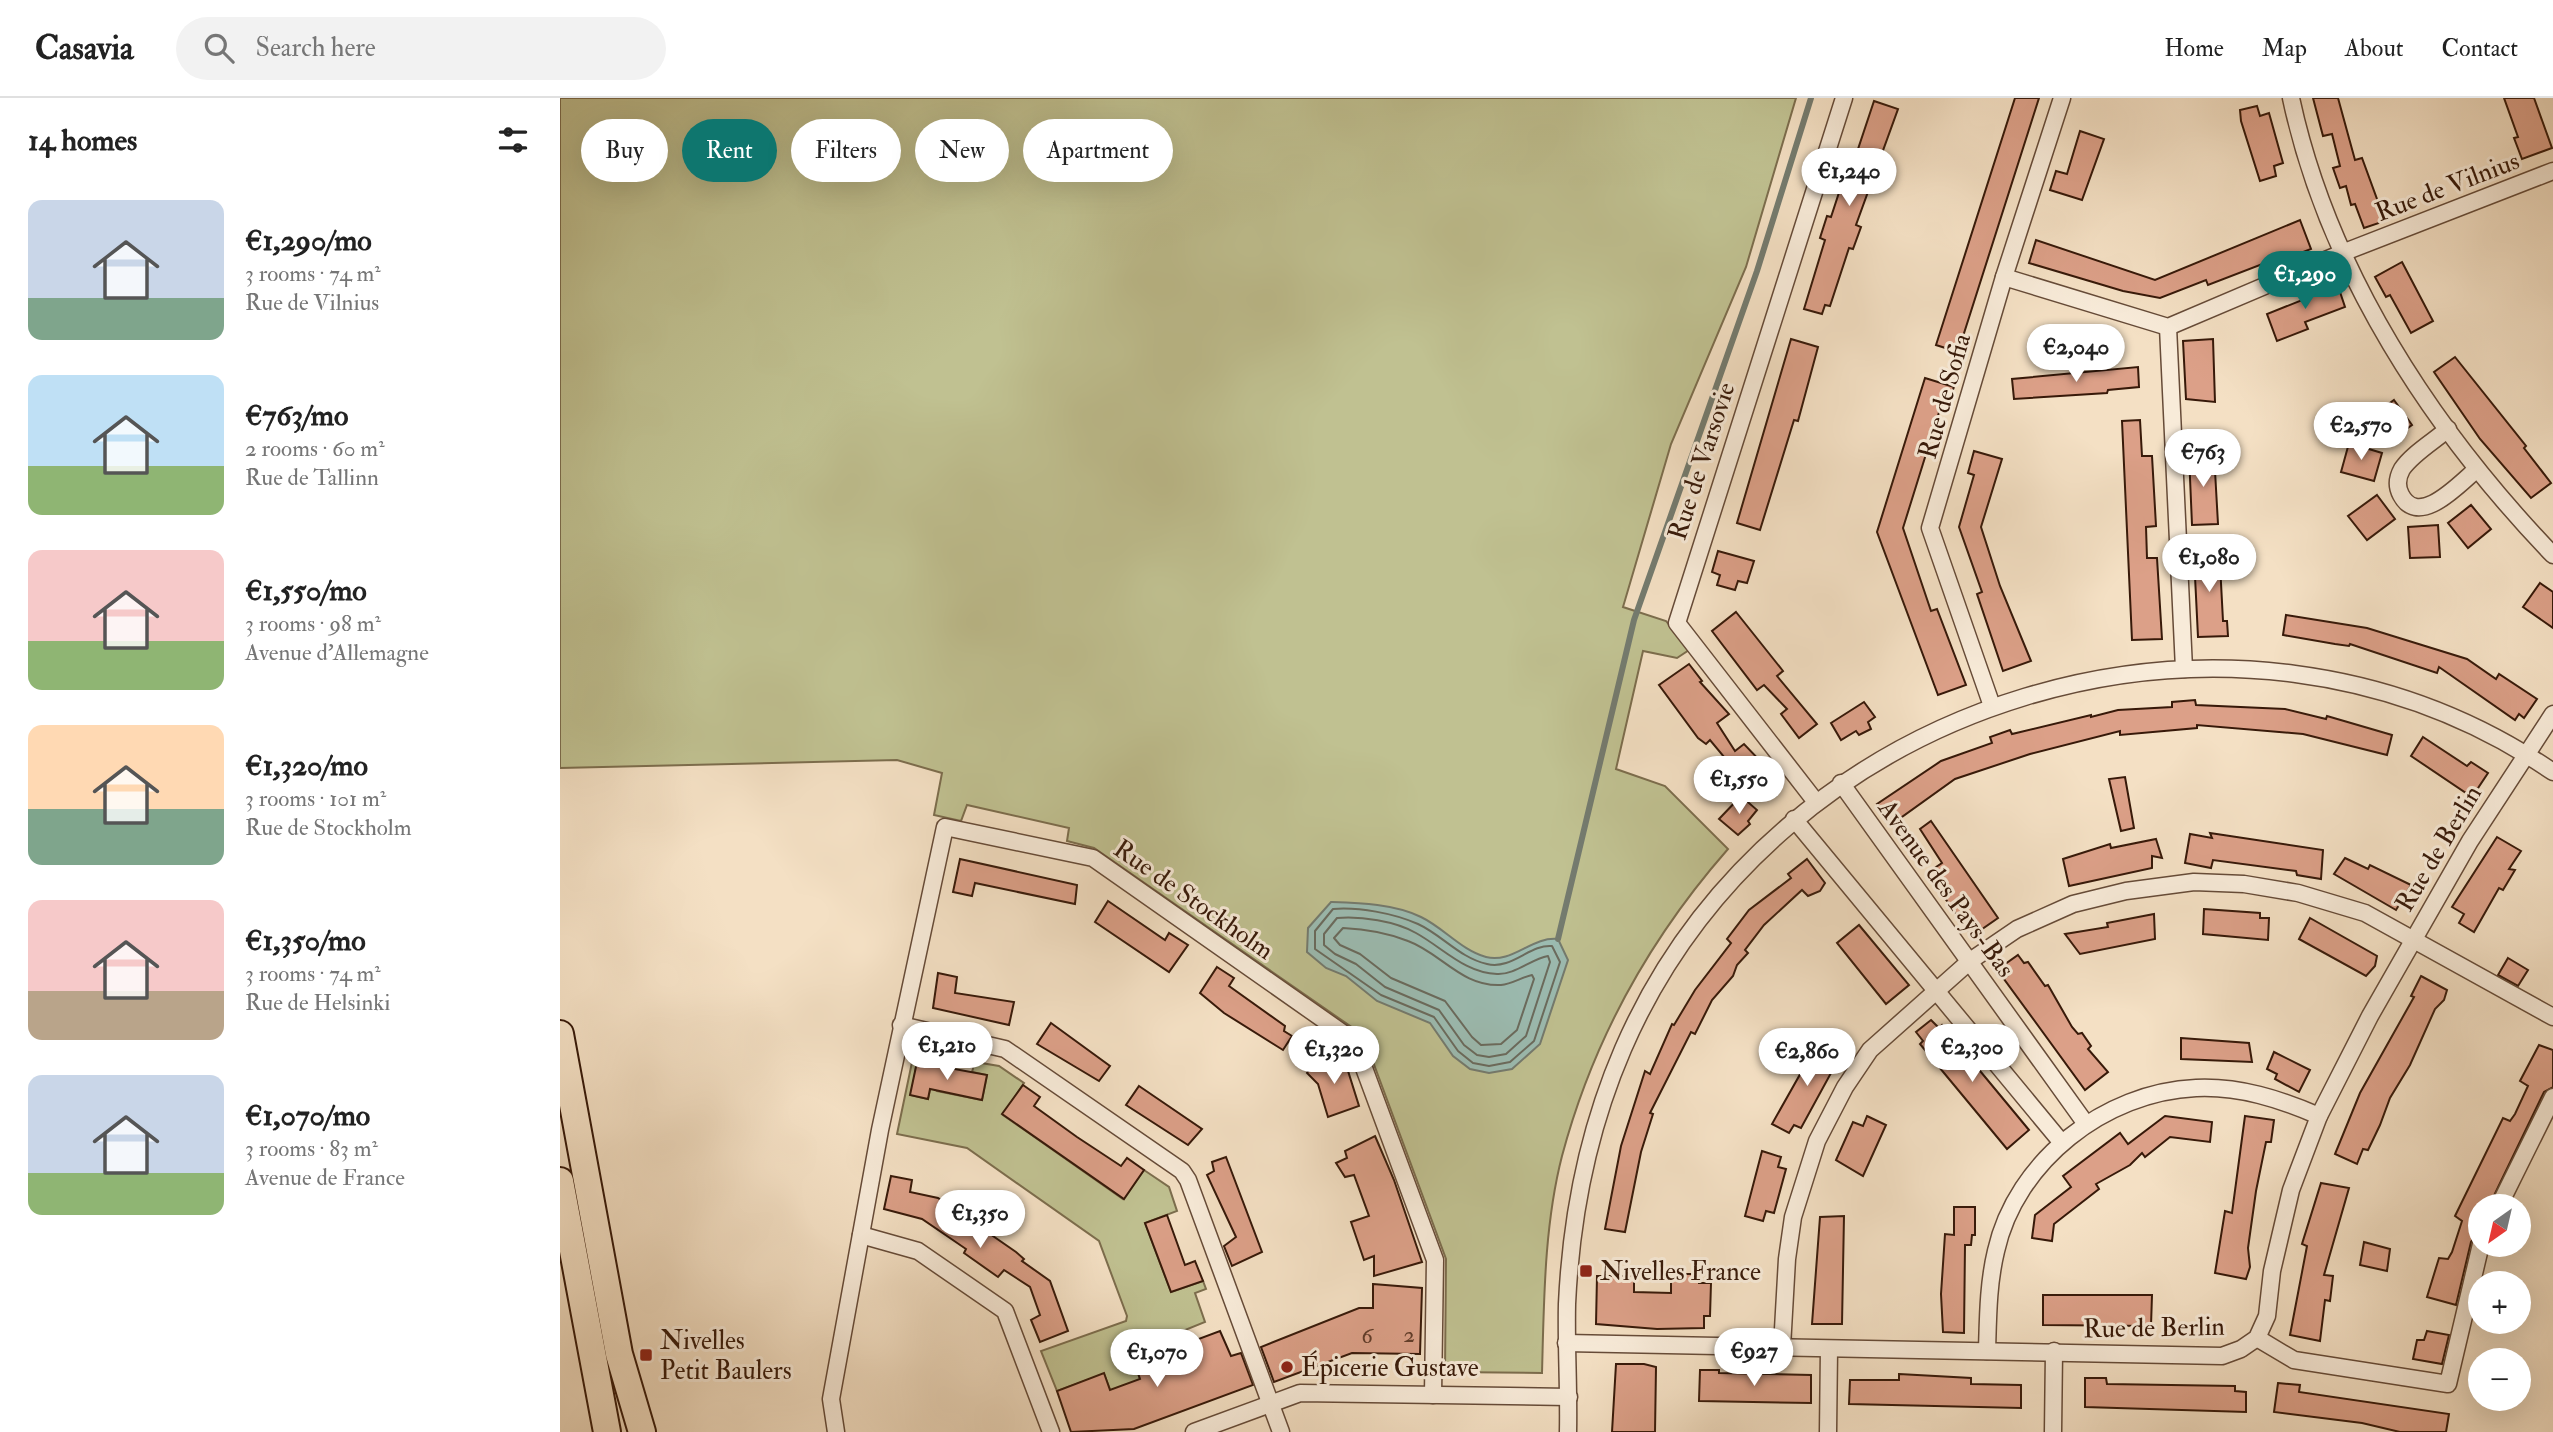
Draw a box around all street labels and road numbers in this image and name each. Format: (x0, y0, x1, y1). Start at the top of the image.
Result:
street label: Rue de Vilnius (2371, 145, 2524, 229)
street label: Rue de Sofia (1912, 329, 1978, 463)
street label: Rue de Varsovie (1661, 378, 1743, 544)
street label: Rue de Berlin (2389, 780, 2489, 918)
street label: Avenue des Pays-Bas (1870, 793, 2021, 984)
street label: Rue de Stockholm (1107, 833, 1280, 967)
street label: Rue de Berlin (2083, 1311, 2225, 1345)

